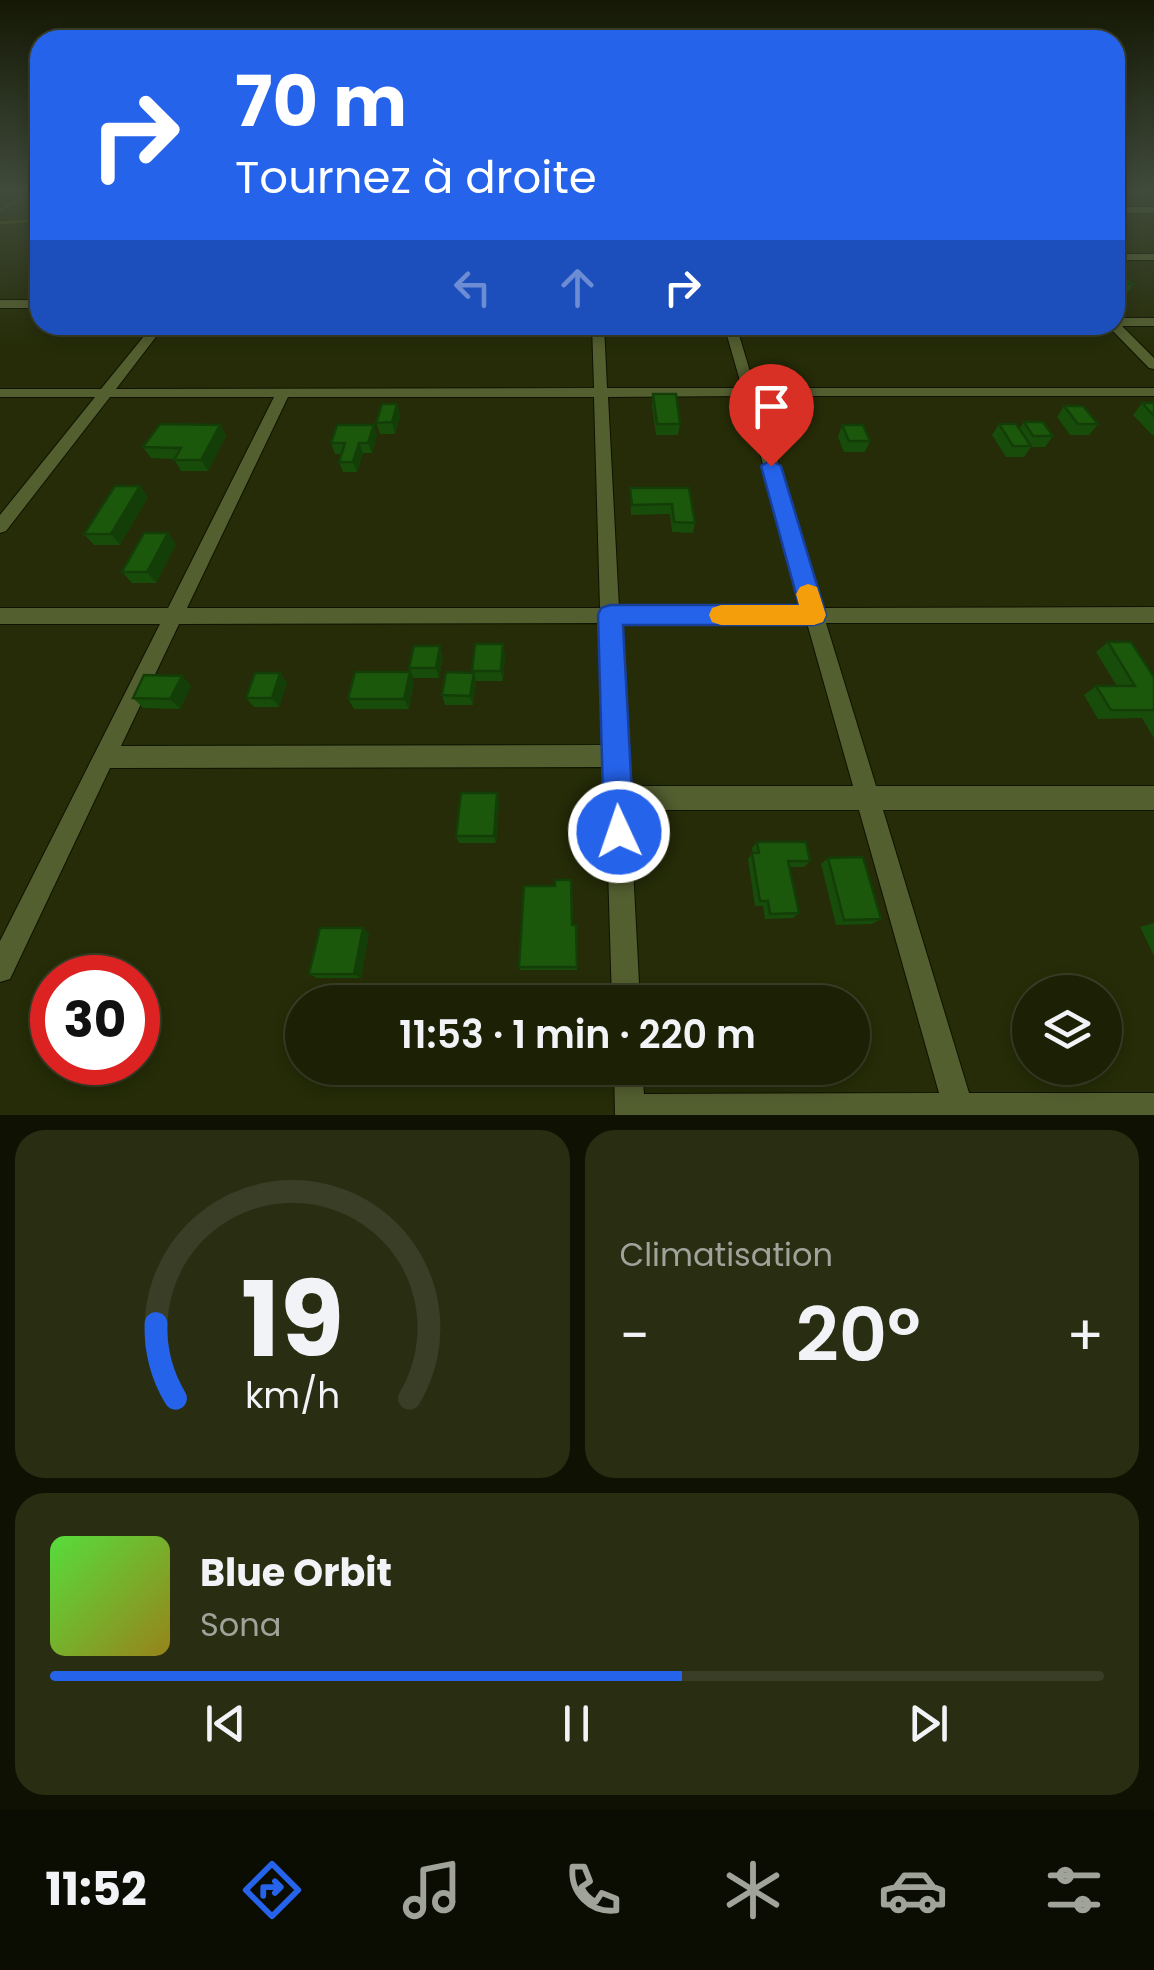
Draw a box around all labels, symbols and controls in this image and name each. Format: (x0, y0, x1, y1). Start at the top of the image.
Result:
text: 70 m (235, 52, 407, 151)
icon: right (70, 70, 200, 200)
text: Tournez à droite (235, 146, 597, 209)
icon: left (445, 260, 500, 315)
icon: ahead (550, 260, 605, 315)
icon: right (655, 260, 710, 315)
pin (729, 364, 814, 467)
icon: arrive (744, 379, 799, 434)
position arrow (567, 780, 671, 884)
speed limit sign: 30 (30, 955, 160, 1085)
map controls (1012, 975, 1122, 1085)
button: layers (1012, 975, 1122, 1085)
text: 11:53 · 1 min · 220 m (399, 1008, 756, 1061)
text: Climatisation (620, 1232, 833, 1277)
text: 19 (241, 1247, 344, 1392)
text: 20° (796, 1282, 921, 1387)
text: − (620, 1297, 650, 1374)
text: + (1066, 1297, 1104, 1374)
text: km/h (245, 1370, 340, 1421)
text: Blue Orbit (200, 1546, 392, 1599)
text: Sona (200, 1602, 281, 1647)
icon: previous (198, 1696, 253, 1751)
icon: pause (549, 1696, 604, 1751)
icon: next (901, 1696, 956, 1751)
icon: directions (237, 1855, 307, 1925)
icon: music (397, 1855, 467, 1925)
icon: phone (558, 1855, 628, 1925)
icon: climate (718, 1855, 788, 1925)
icon: car (878, 1855, 948, 1925)
icon: filters (1039, 1855, 1109, 1925)
text: 11:52 (45, 1858, 147, 1921)

